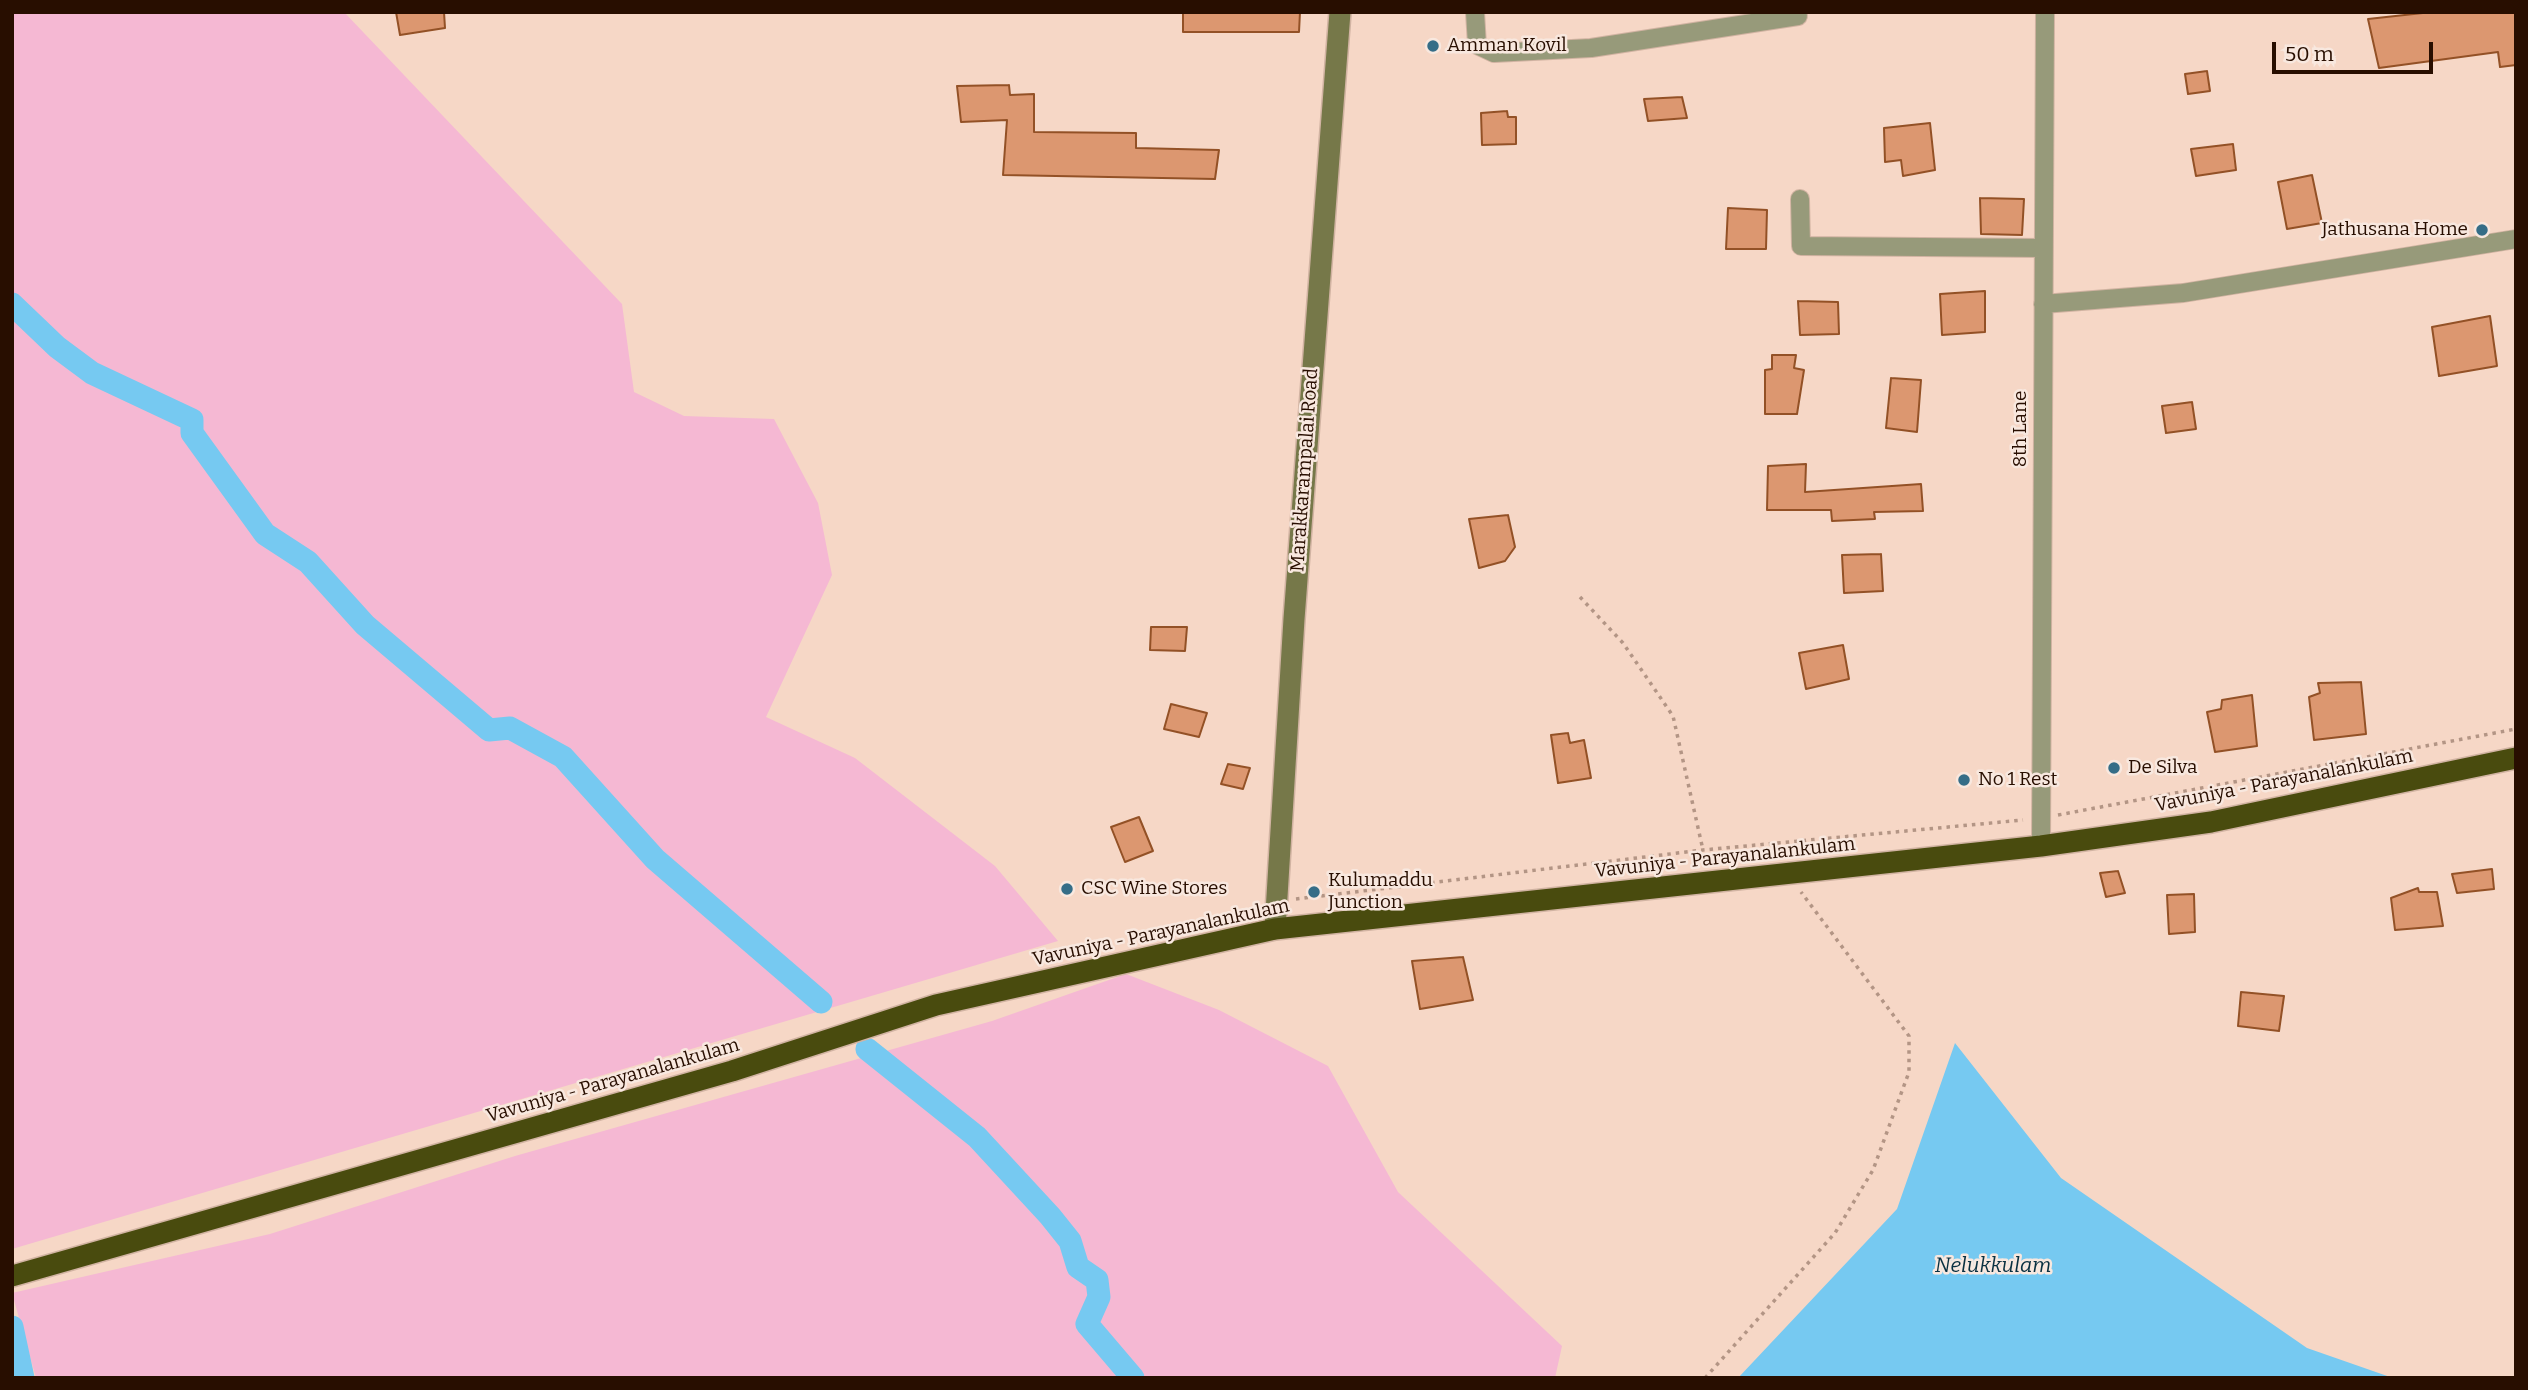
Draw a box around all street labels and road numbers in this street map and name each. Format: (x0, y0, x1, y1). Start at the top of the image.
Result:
street label: Marakkarampalai Road (1287, 367, 1323, 573)
street label: 8th Lane (2010, 391, 2032, 467)
street label: Vavuniya - Parayanalankulam (2153, 745, 2415, 817)
street label: Vavuniya - Parayanalankulam (1593, 833, 1857, 883)
street label: Vavuniya - Parayanalankulam (1030, 895, 1292, 971)
street label: Vavuniya - Parayanalankulam (484, 1034, 742, 1128)

